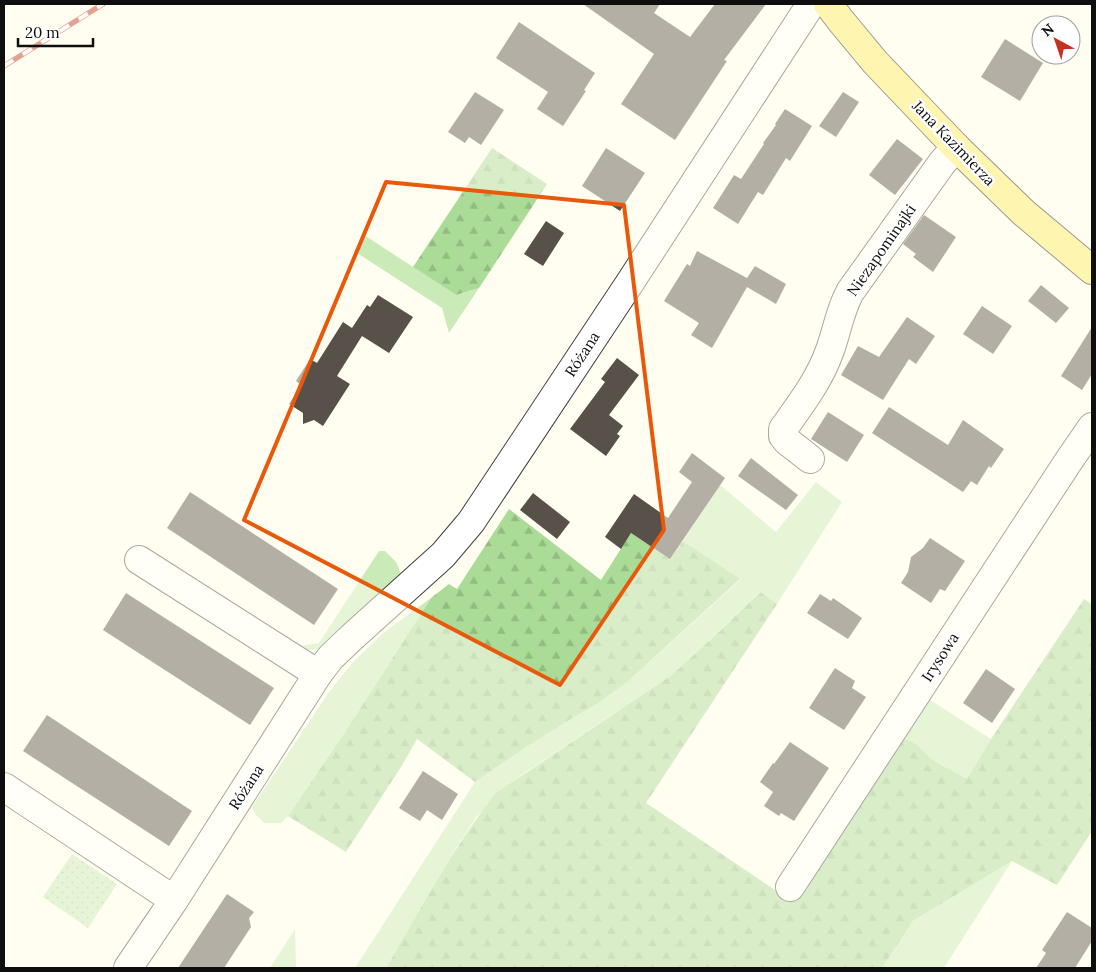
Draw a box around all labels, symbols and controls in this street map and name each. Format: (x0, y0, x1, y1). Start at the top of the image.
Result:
scale bar (18, 15, 92, 47)
north arrow (1031, 15, 1081, 65)
text: N (1038, 20, 1058, 40)
text: 20 m (25, 23, 60, 42)
street label: Jana Kazimierza (908, 96, 1000, 190)
street label: Niezapominajki (842, 200, 920, 300)
street label: Różana (560, 327, 604, 380)
street label: Irysowa (917, 629, 963, 685)
street label: Różana (224, 760, 268, 813)

